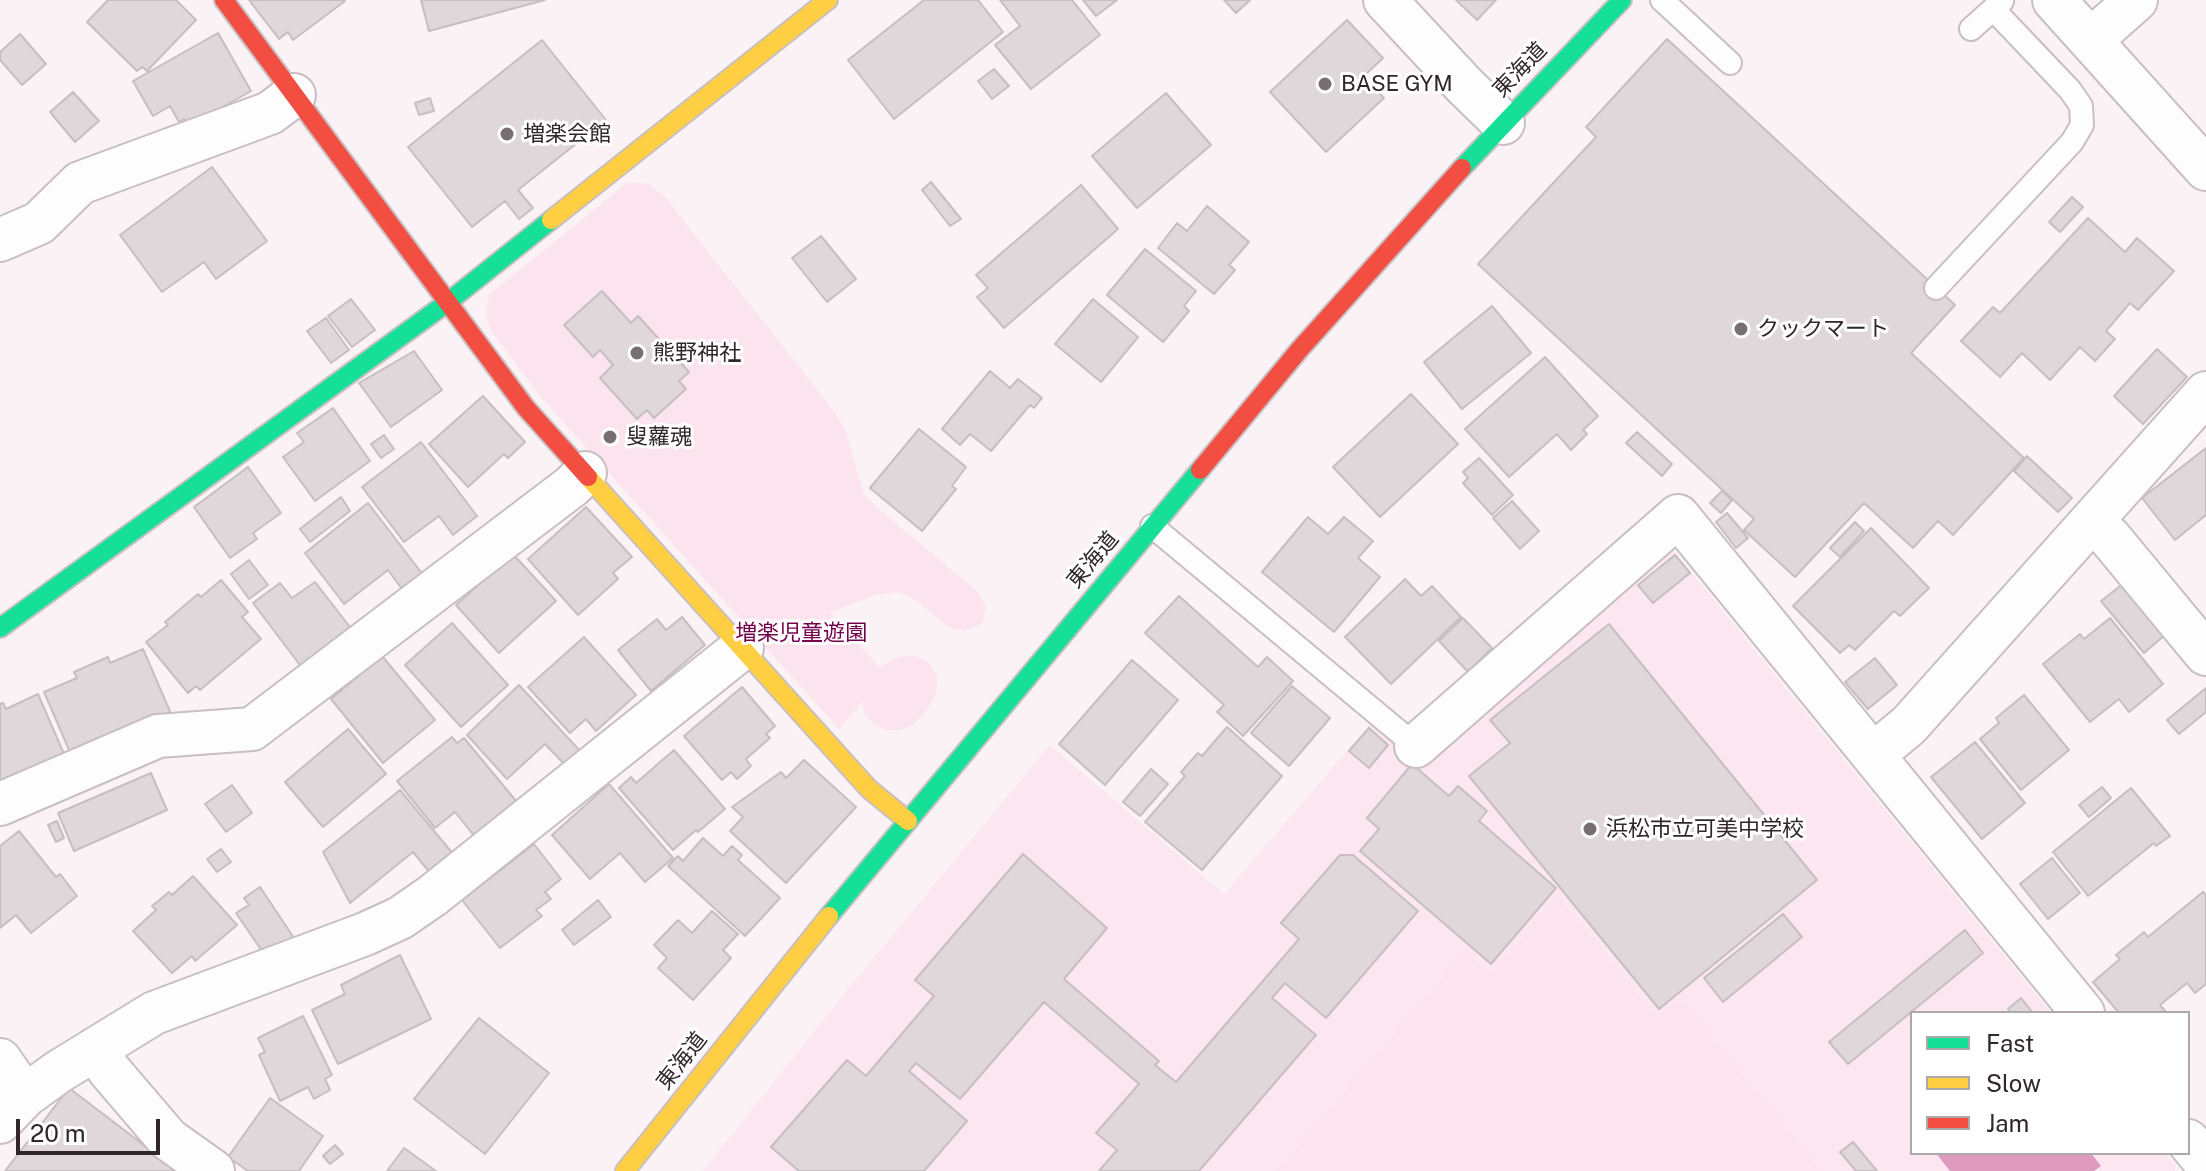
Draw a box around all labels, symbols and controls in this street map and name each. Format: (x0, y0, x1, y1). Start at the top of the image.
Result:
street label: 東海道 (1488, 37, 1552, 103)
place label: BASE GYM (1341, 71, 1453, 97)
marker: BASE GYM (1316, 75, 1334, 93)
place label: 増楽会館 (523, 121, 611, 147)
marker: 増楽会館 (498, 125, 516, 143)
place label: クックマート (1757, 316, 1889, 342)
marker: クックマート (1732, 320, 1750, 338)
place label: 熊野神社 (653, 340, 741, 366)
marker: 熊野神社 (628, 344, 646, 362)
place label: 叟蘿魂 (626, 424, 692, 450)
marker: 叟蘿魂 (601, 428, 619, 446)
street label: 東海道 (1062, 526, 1124, 594)
park label: 増楽児童遊園 (735, 620, 867, 646)
place label: 浜松市立可美中学校 (1606, 816, 1804, 842)
marker: 浜松市立可美中学校 (1581, 820, 1599, 838)
legend (1910, 1011, 2190, 1155)
street label: 東海道 (651, 1027, 713, 1095)
text: Fast (1986, 1029, 2034, 1057)
text: Slow (1986, 1069, 2041, 1097)
scale bar (20, 1103, 164, 1153)
text: Jam (1986, 1109, 2029, 1137)
text: 20 m (30, 1119, 86, 1147)

